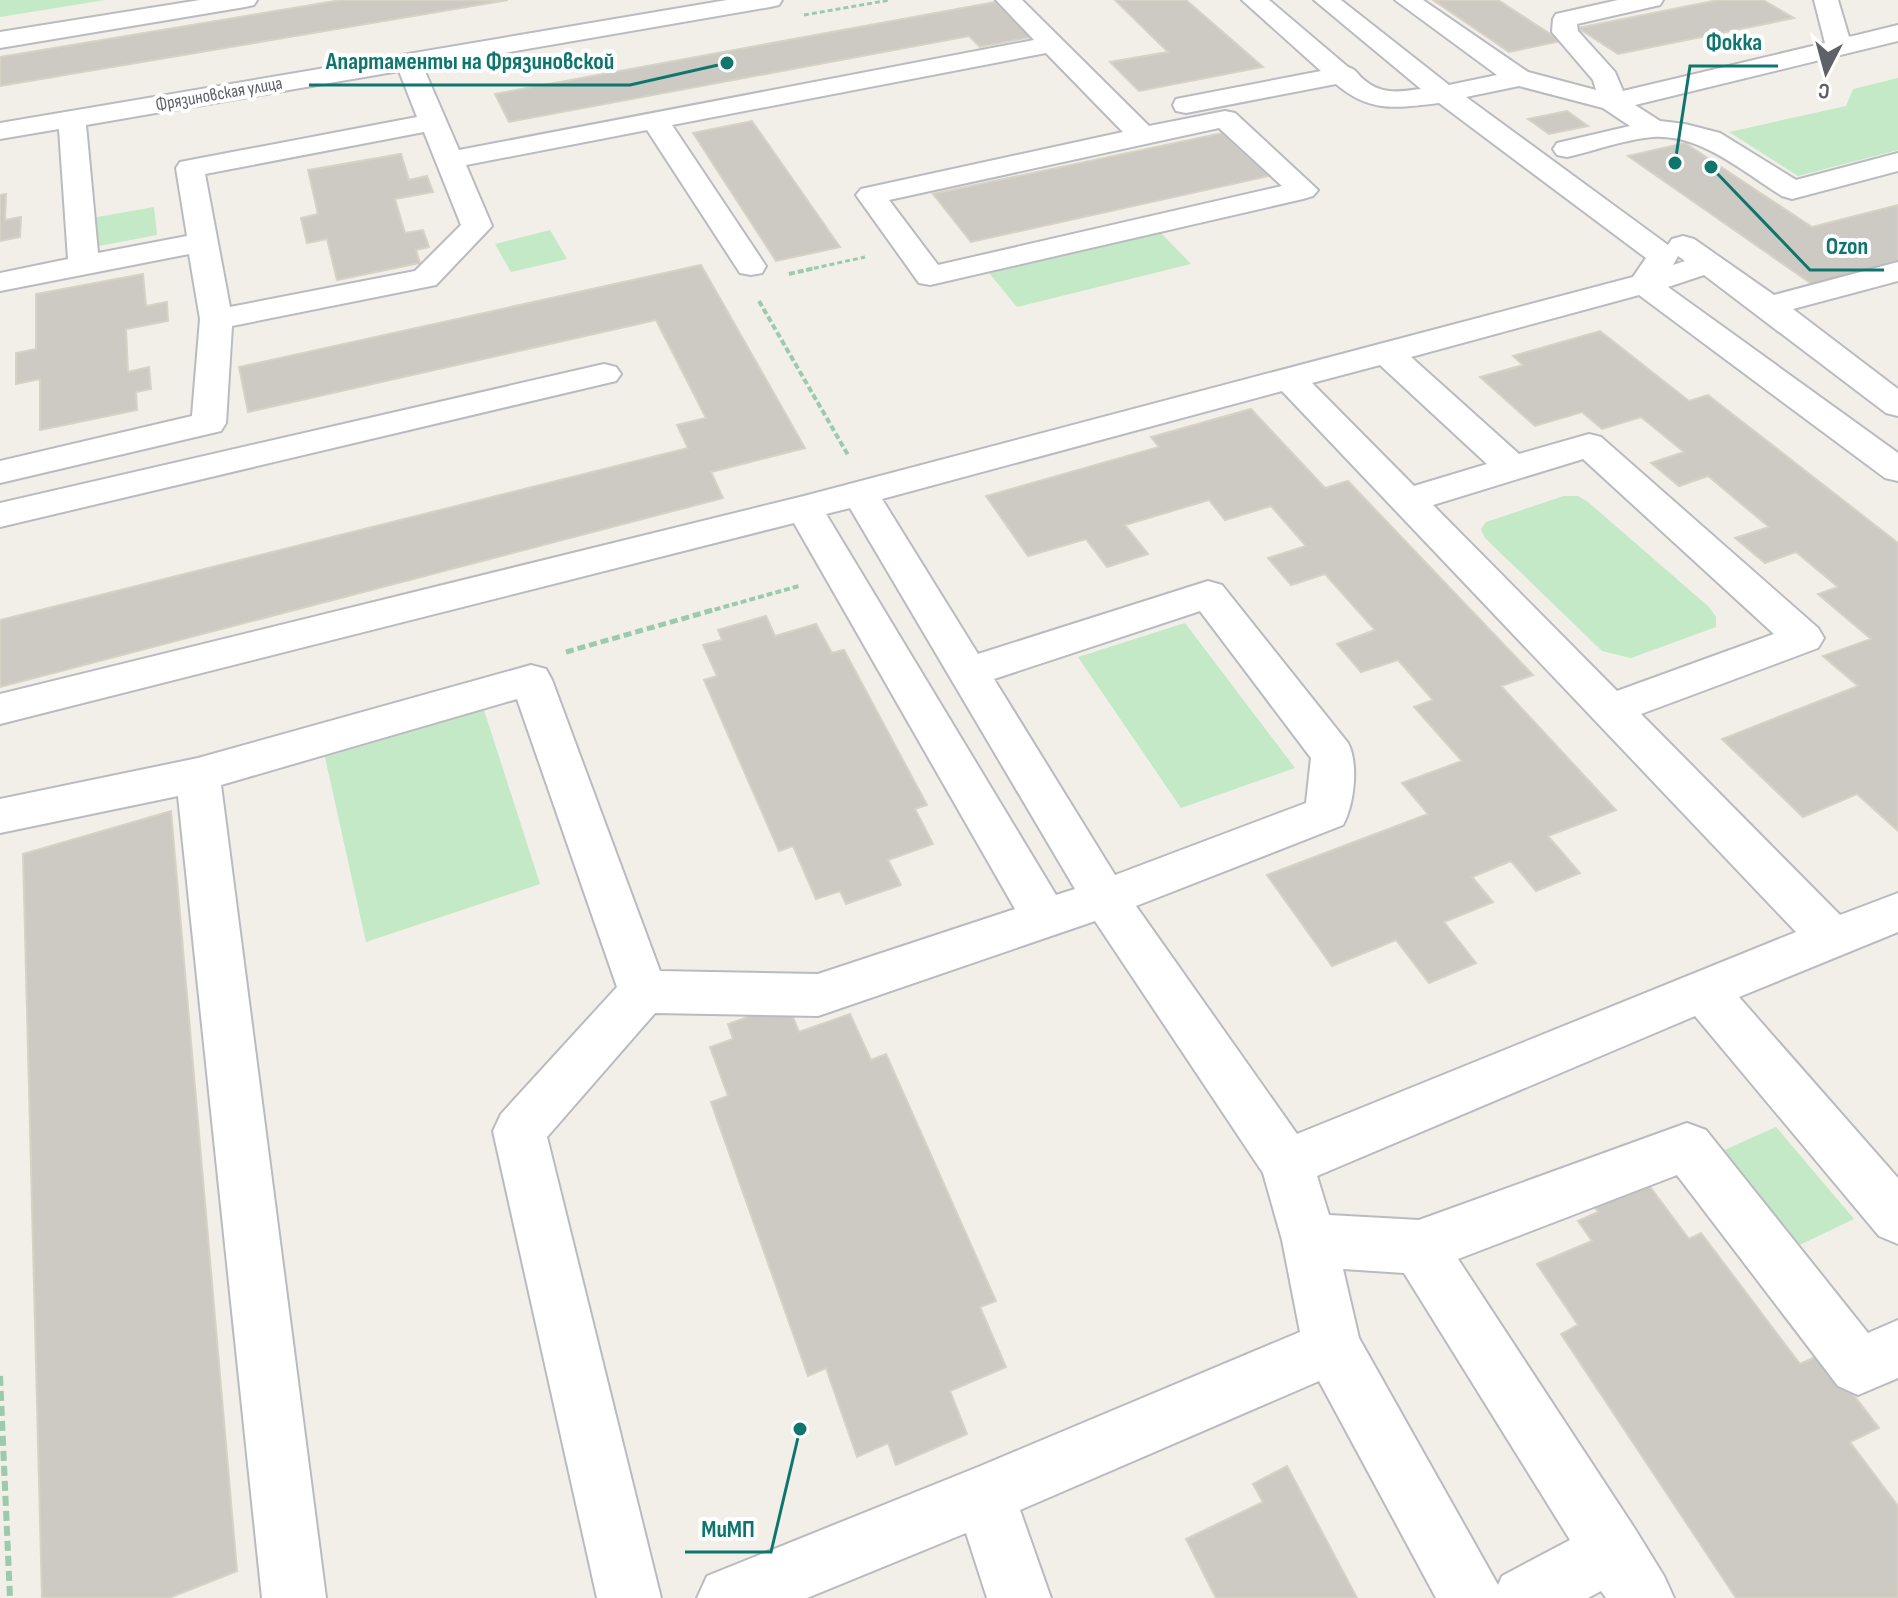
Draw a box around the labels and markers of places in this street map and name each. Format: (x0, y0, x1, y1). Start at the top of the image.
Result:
callout: Фокка (1690, 18, 1778, 66)
callout: Апартаменты на Фрязиновской (309, 37, 630, 85)
callout: Ozon (1810, 222, 1884, 270)
callout: МиМП (685, 1504, 771, 1552)

